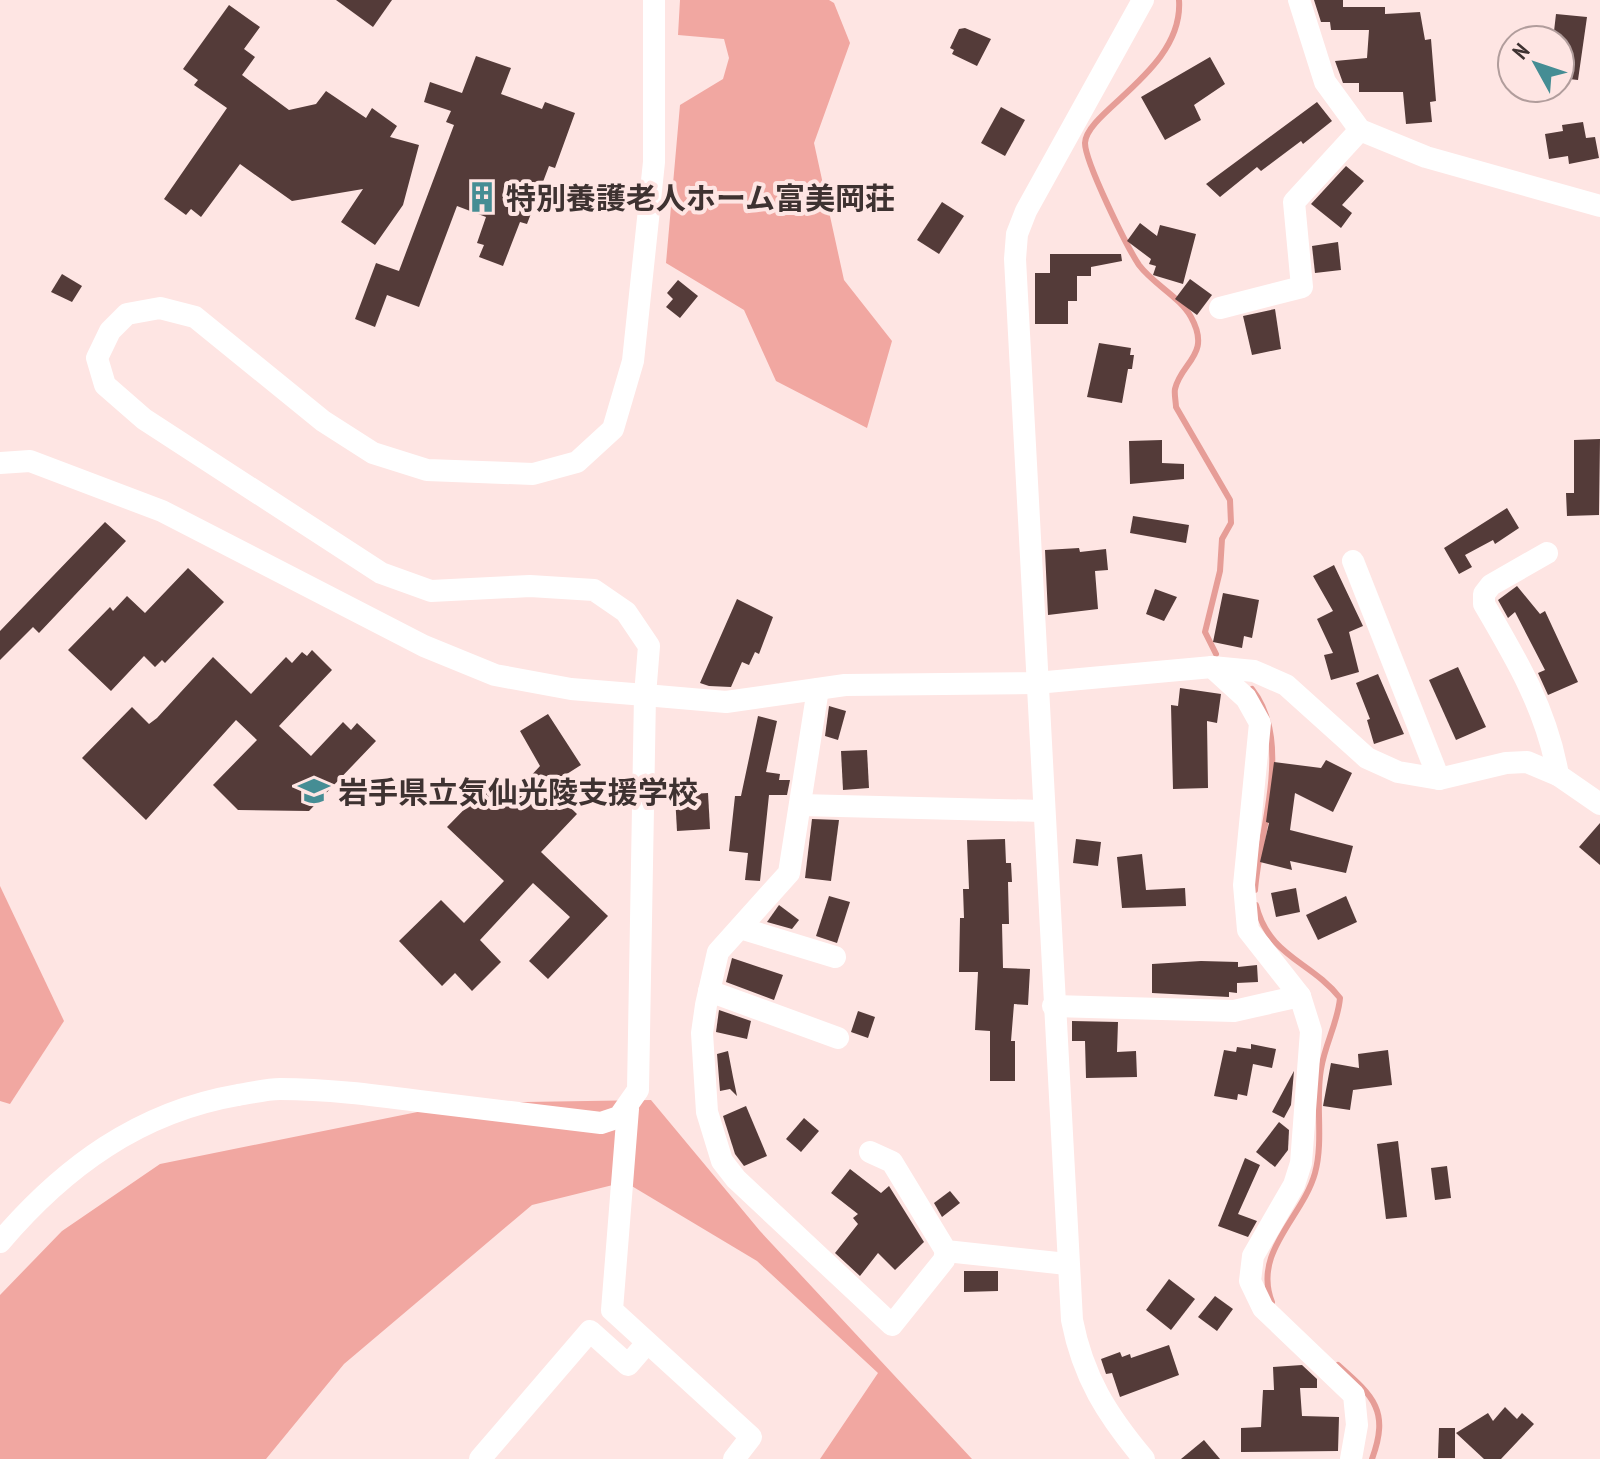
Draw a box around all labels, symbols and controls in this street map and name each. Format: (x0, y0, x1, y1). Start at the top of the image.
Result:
north arrow (1496, 24, 1576, 104)
text: N (1506, 38, 1535, 65)
place label: 特別養護老人ホーム富美岡荘 (506, 178, 895, 217)
building icon: 特別養護老人ホーム富美岡荘 (465, 180, 499, 214)
place label: 岩手県立気仙光陵支援学校 (338, 772, 698, 811)
school or university icon: 岩手県立気仙光陵支援学校 (297, 774, 331, 808)

